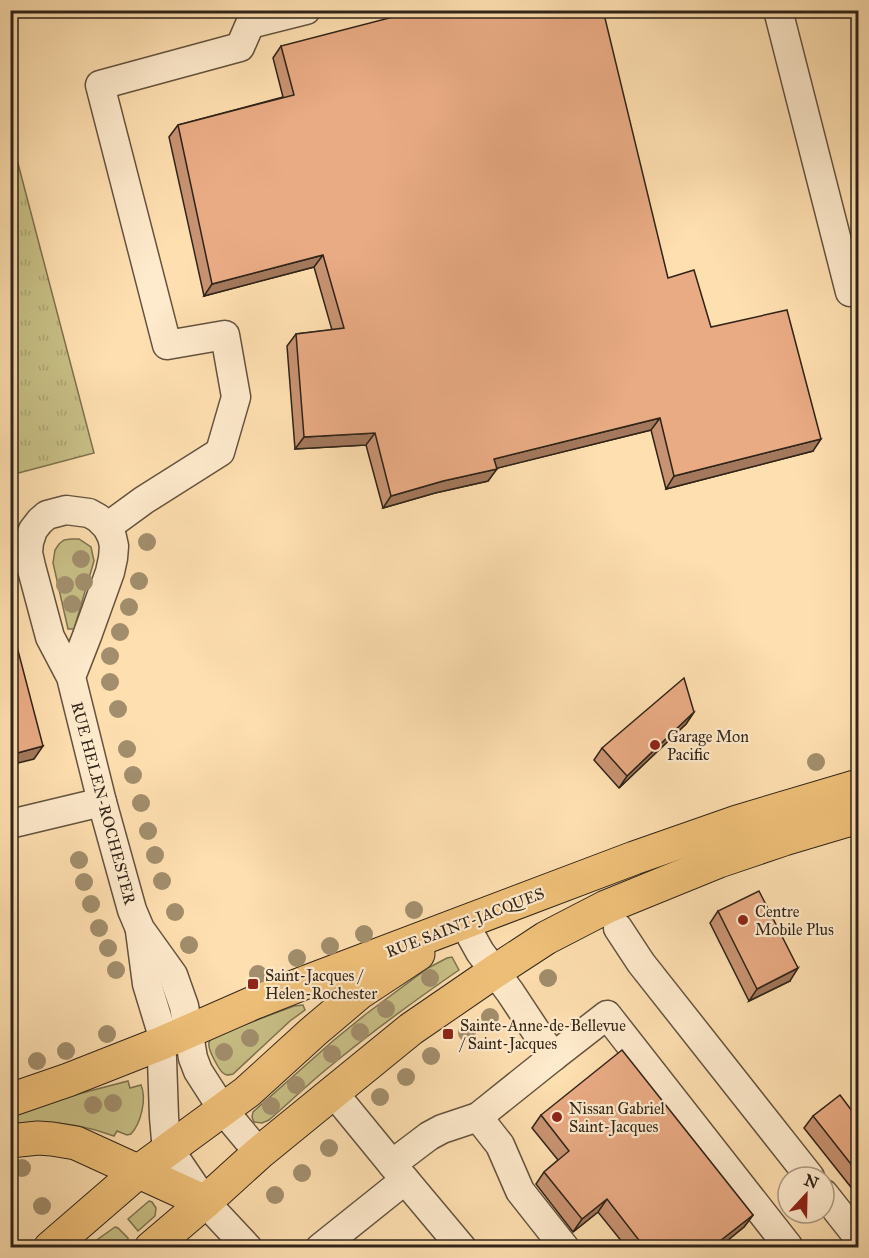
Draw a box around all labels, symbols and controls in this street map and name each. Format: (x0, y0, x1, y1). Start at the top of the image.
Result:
street label: RUE HELEN-ROCHESTER (67, 700, 140, 907)
place label: Garage Mon Pacific (667, 727, 749, 764)
marker: Garage Mon Pacific (648, 738, 662, 752)
street label: RUE SAINT-JACQUES (383, 883, 547, 962)
place label: Centre Mobile Plus (755, 902, 834, 939)
marker: Centre Mobile Plus (736, 913, 750, 927)
place label: Saint-Jacques / Helen-Rochester (265, 966, 377, 1003)
marker: Saint-Jacques / Helen-Rochester (246, 977, 260, 991)
place label: Sainte-Anne-de-Bellevue / Saint-Jacques (458, 1016, 626, 1054)
marker: Sainte-Anne-de-Bellevue / Saint-Jacques (441, 1027, 455, 1041)
place label: Nissan Gabriel Saint-Jacques (569, 1099, 666, 1137)
marker: Nissan Gabriel Saint-Jacques (550, 1110, 564, 1124)
north arrow (776, 1165, 836, 1225)
text: N (802, 1170, 822, 1193)

